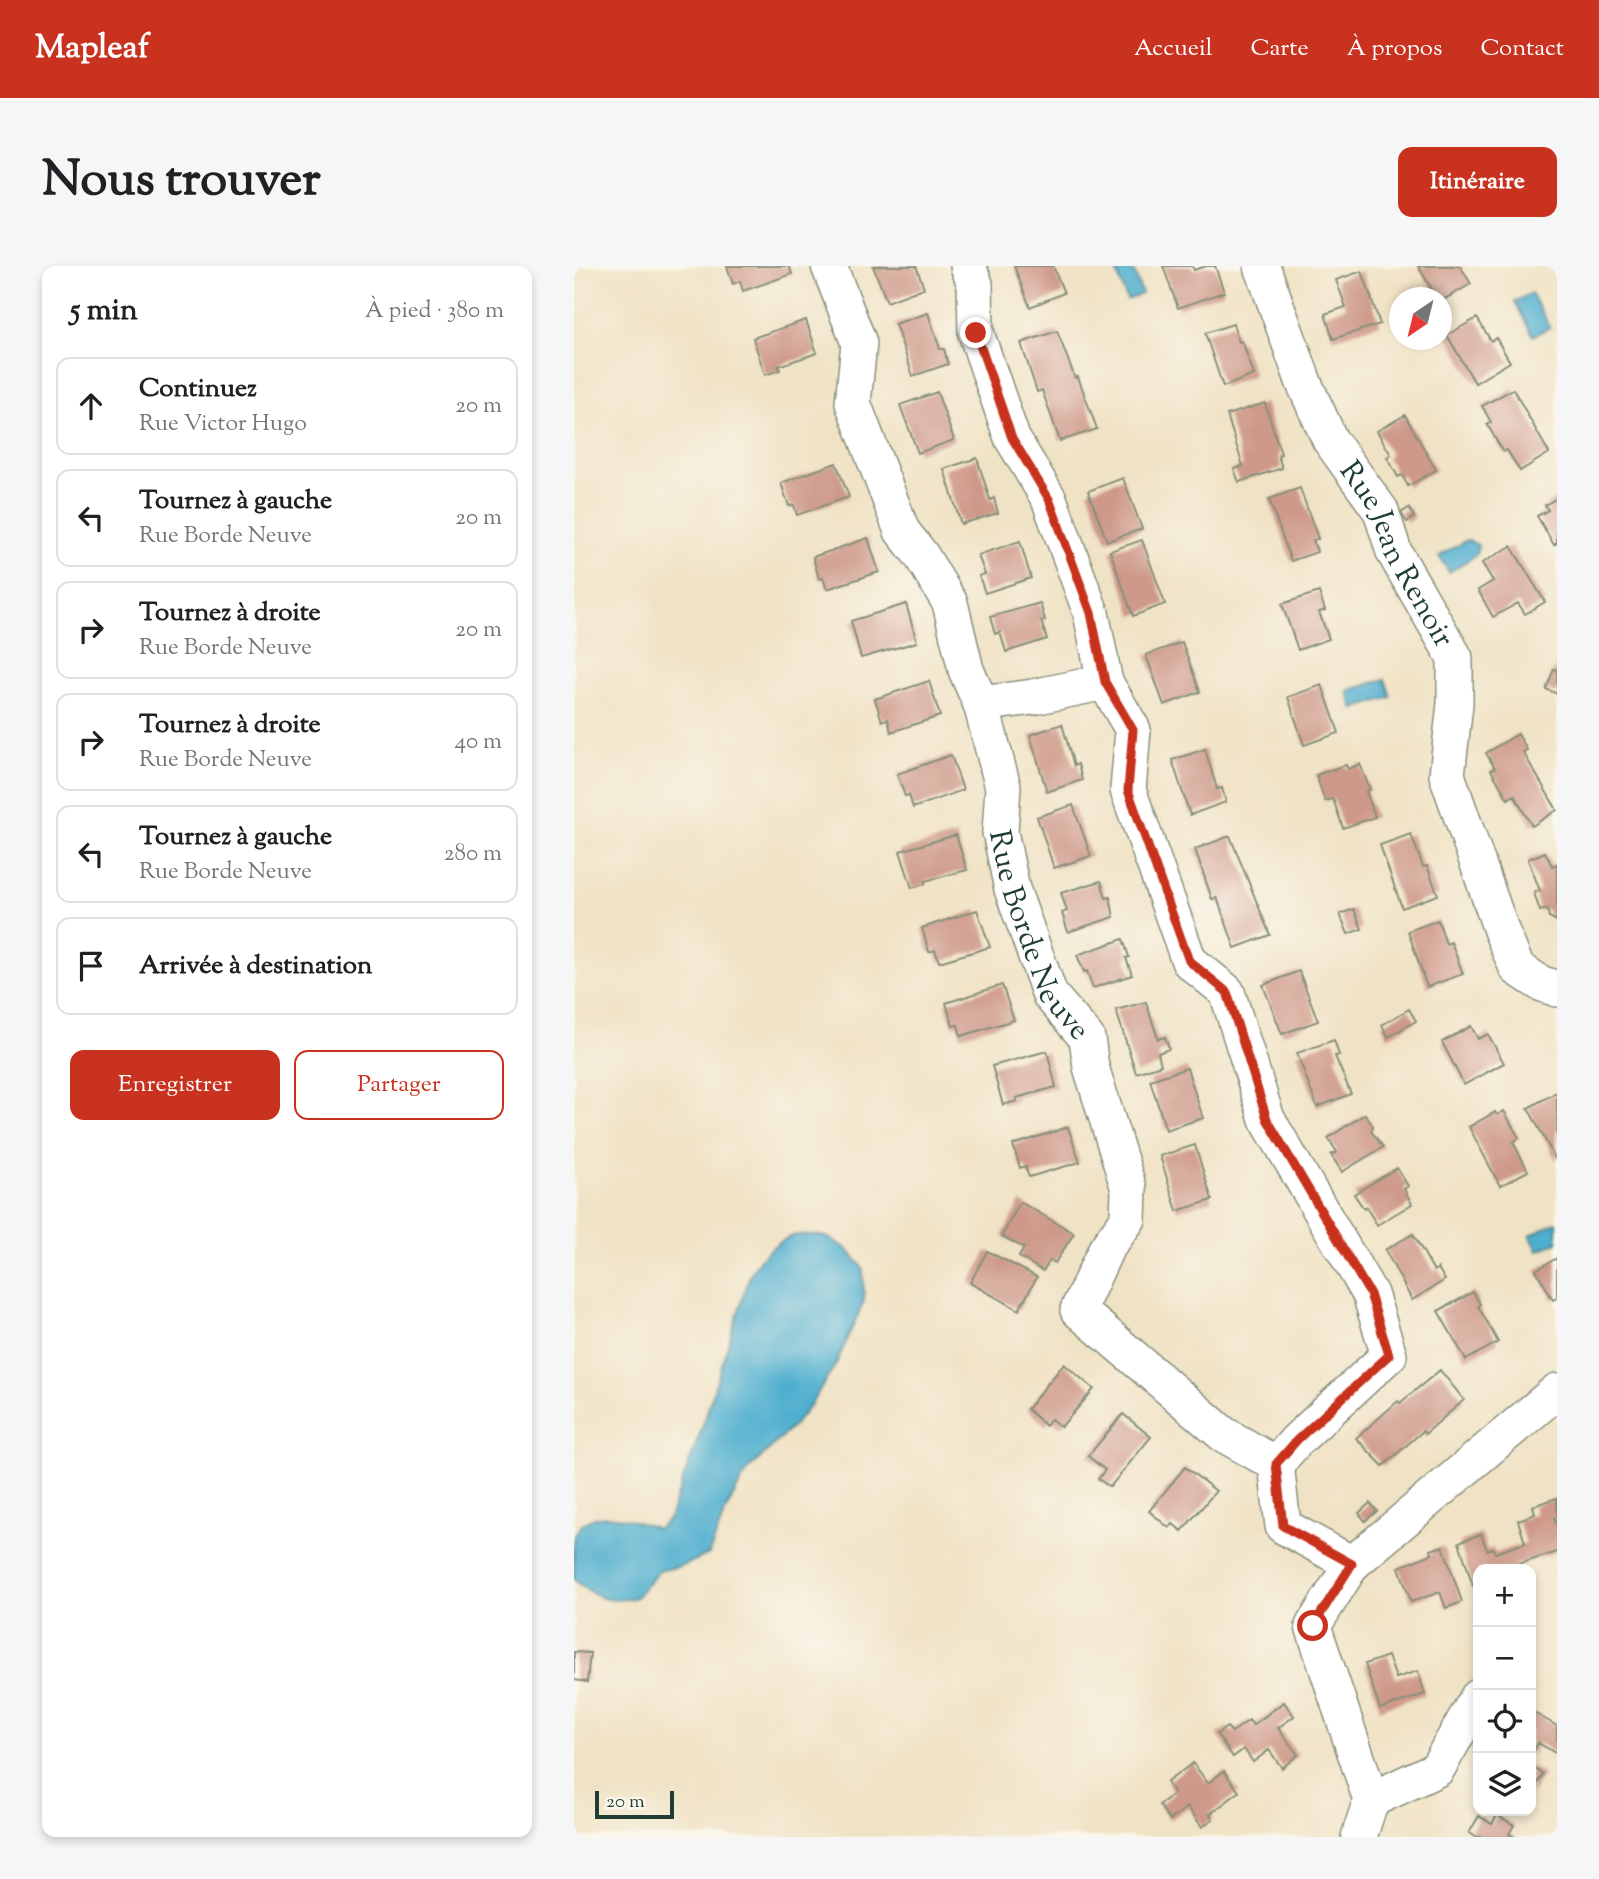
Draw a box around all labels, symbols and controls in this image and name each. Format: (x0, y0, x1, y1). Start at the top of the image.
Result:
text: Mapleaf (35, 25, 149, 73)
text: Accueil (1134, 32, 1213, 66)
text: Carte (1251, 32, 1309, 66)
text: À propos (1347, 32, 1442, 66)
text: Contact (1480, 32, 1564, 66)
text: Nous trouver (42, 147, 321, 217)
button: Itinéraire (1398, 147, 1557, 217)
north arrow (1389, 287, 1452, 350)
text: 5 min (70, 290, 138, 333)
text: À pied · 380 m (365, 295, 504, 328)
route end (960, 317, 991, 348)
text: Continuez (139, 371, 257, 408)
icon: ahead (72, 387, 110, 425)
text: 20 m (455, 390, 502, 423)
text: Rue Victor Hugo (139, 408, 307, 441)
street label: Rue Jean Renoir (1328, 453, 1463, 656)
text: Tournez à gauche (139, 483, 332, 520)
icon: left (72, 499, 110, 537)
text: 20 m (455, 502, 502, 535)
text: Rue Borde Neuve (139, 520, 312, 553)
text: Tournez à droite (139, 595, 321, 632)
icon: right (72, 611, 110, 649)
text: 20 m (455, 614, 502, 647)
text: Rue Borde Neuve (139, 632, 312, 665)
text: Tournez à droite (139, 707, 321, 744)
icon: right (72, 723, 110, 761)
text: 40 m (455, 726, 502, 759)
text: Rue Borde Neuve (139, 744, 312, 777)
text: Tournez à gauche (139, 819, 332, 856)
street label: Rue Borde Neuve (976, 826, 1099, 1051)
icon: left (72, 835, 110, 873)
text: 280 m (444, 838, 502, 871)
text: Rue Borde Neuve (139, 856, 312, 889)
icon: arrive (72, 947, 110, 985)
text: Arrivée à destination (139, 948, 372, 985)
button: Enregistrer (70, 1050, 280, 1120)
button: Partager (294, 1050, 504, 1120)
map controls (1473, 1564, 1536, 1816)
button: + (1473, 1564, 1536, 1627)
route start (1297, 1610, 1328, 1641)
button: − (1473, 1627, 1536, 1690)
button: locate (1473, 1690, 1536, 1753)
button: layers (1473, 1753, 1536, 1816)
scale bar (595, 1788, 674, 1820)
text: 20 m (606, 1789, 645, 1816)

